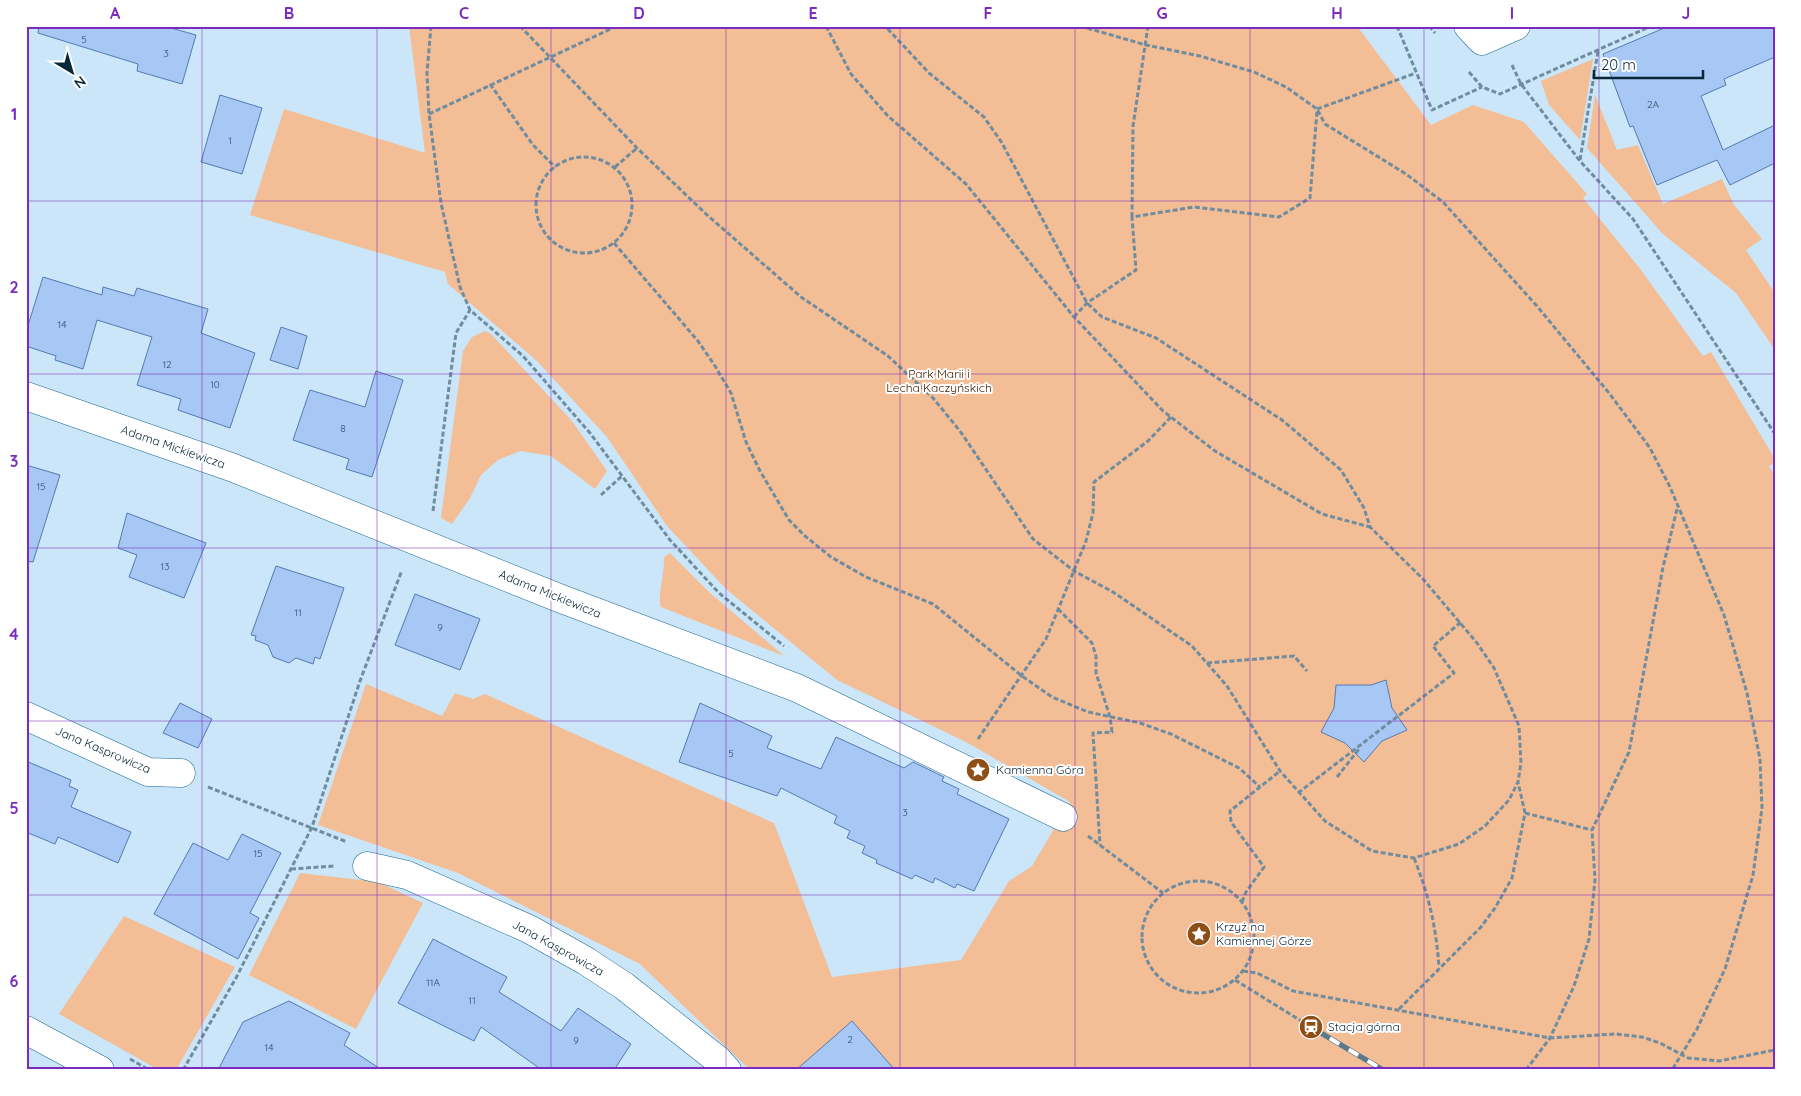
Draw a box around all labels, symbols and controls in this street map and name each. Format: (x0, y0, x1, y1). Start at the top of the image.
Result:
text: A (110, 3, 121, 23)
text: B (284, 3, 294, 23)
text: C (459, 3, 469, 23)
text: D (633, 3, 645, 23)
text: E (808, 3, 818, 23)
text: F (984, 3, 993, 23)
text: G (1156, 3, 1168, 23)
text: H (1331, 3, 1343, 23)
text: I (1510, 3, 1514, 23)
text: J (1682, 3, 1690, 23)
house number: 5 (81, 33, 87, 46)
house number: 3 (163, 47, 169, 60)
north arrow (48, 48, 98, 98)
scale bar (1594, 48, 1702, 80)
text: 20 m (1601, 55, 1636, 74)
text: N (70, 72, 90, 93)
house number: 2A (1647, 98, 1660, 111)
text: 1 (11, 104, 17, 124)
house number: 1 (228, 134, 232, 147)
text: 2 (9, 277, 19, 297)
house number: 14 (58, 318, 66, 331)
house number: 12 (162, 358, 172, 371)
park label: Park Marii i Lecha Kaczyńskich (886, 366, 992, 395)
house number: 10 (210, 378, 220, 391)
street label: Adama Mickiewicza (119, 422, 227, 471)
house number: 8 (340, 422, 346, 435)
text: 3 (10, 451, 18, 471)
house number: 15 (36, 480, 46, 493)
house number: 13 (161, 560, 169, 573)
street label: Adama Mickiewicza (497, 566, 604, 621)
house number: 11 (294, 606, 302, 619)
house number: 9 (437, 621, 443, 634)
text: 4 (9, 624, 19, 644)
street label: Jana Kasprowicza (53, 723, 153, 776)
house number: 5 (728, 747, 734, 760)
place icon: Kamienna Góra (965, 757, 991, 783)
place label: Kamienna Góra (996, 762, 1083, 777)
text: 5 (9, 798, 19, 818)
house number: 3 (902, 806, 908, 819)
house number: 15 (253, 847, 263, 860)
street label: Jana Kasprowicza (510, 916, 607, 979)
place label: Krzyż na Kamiennej Górze (1216, 919, 1312, 948)
place icon: Krzyż na Kamiennej Górze (1186, 921, 1212, 947)
text: 6 (10, 971, 19, 991)
house number: 11A (426, 976, 440, 989)
house number: 11 (468, 994, 476, 1007)
station icon: Stacja górna (1298, 1014, 1324, 1040)
place label: Stacja górna (1328, 1019, 1400, 1034)
house number: 2 (847, 1033, 853, 1046)
house number: 9 (573, 1034, 579, 1047)
house number: 14 (265, 1041, 273, 1054)

